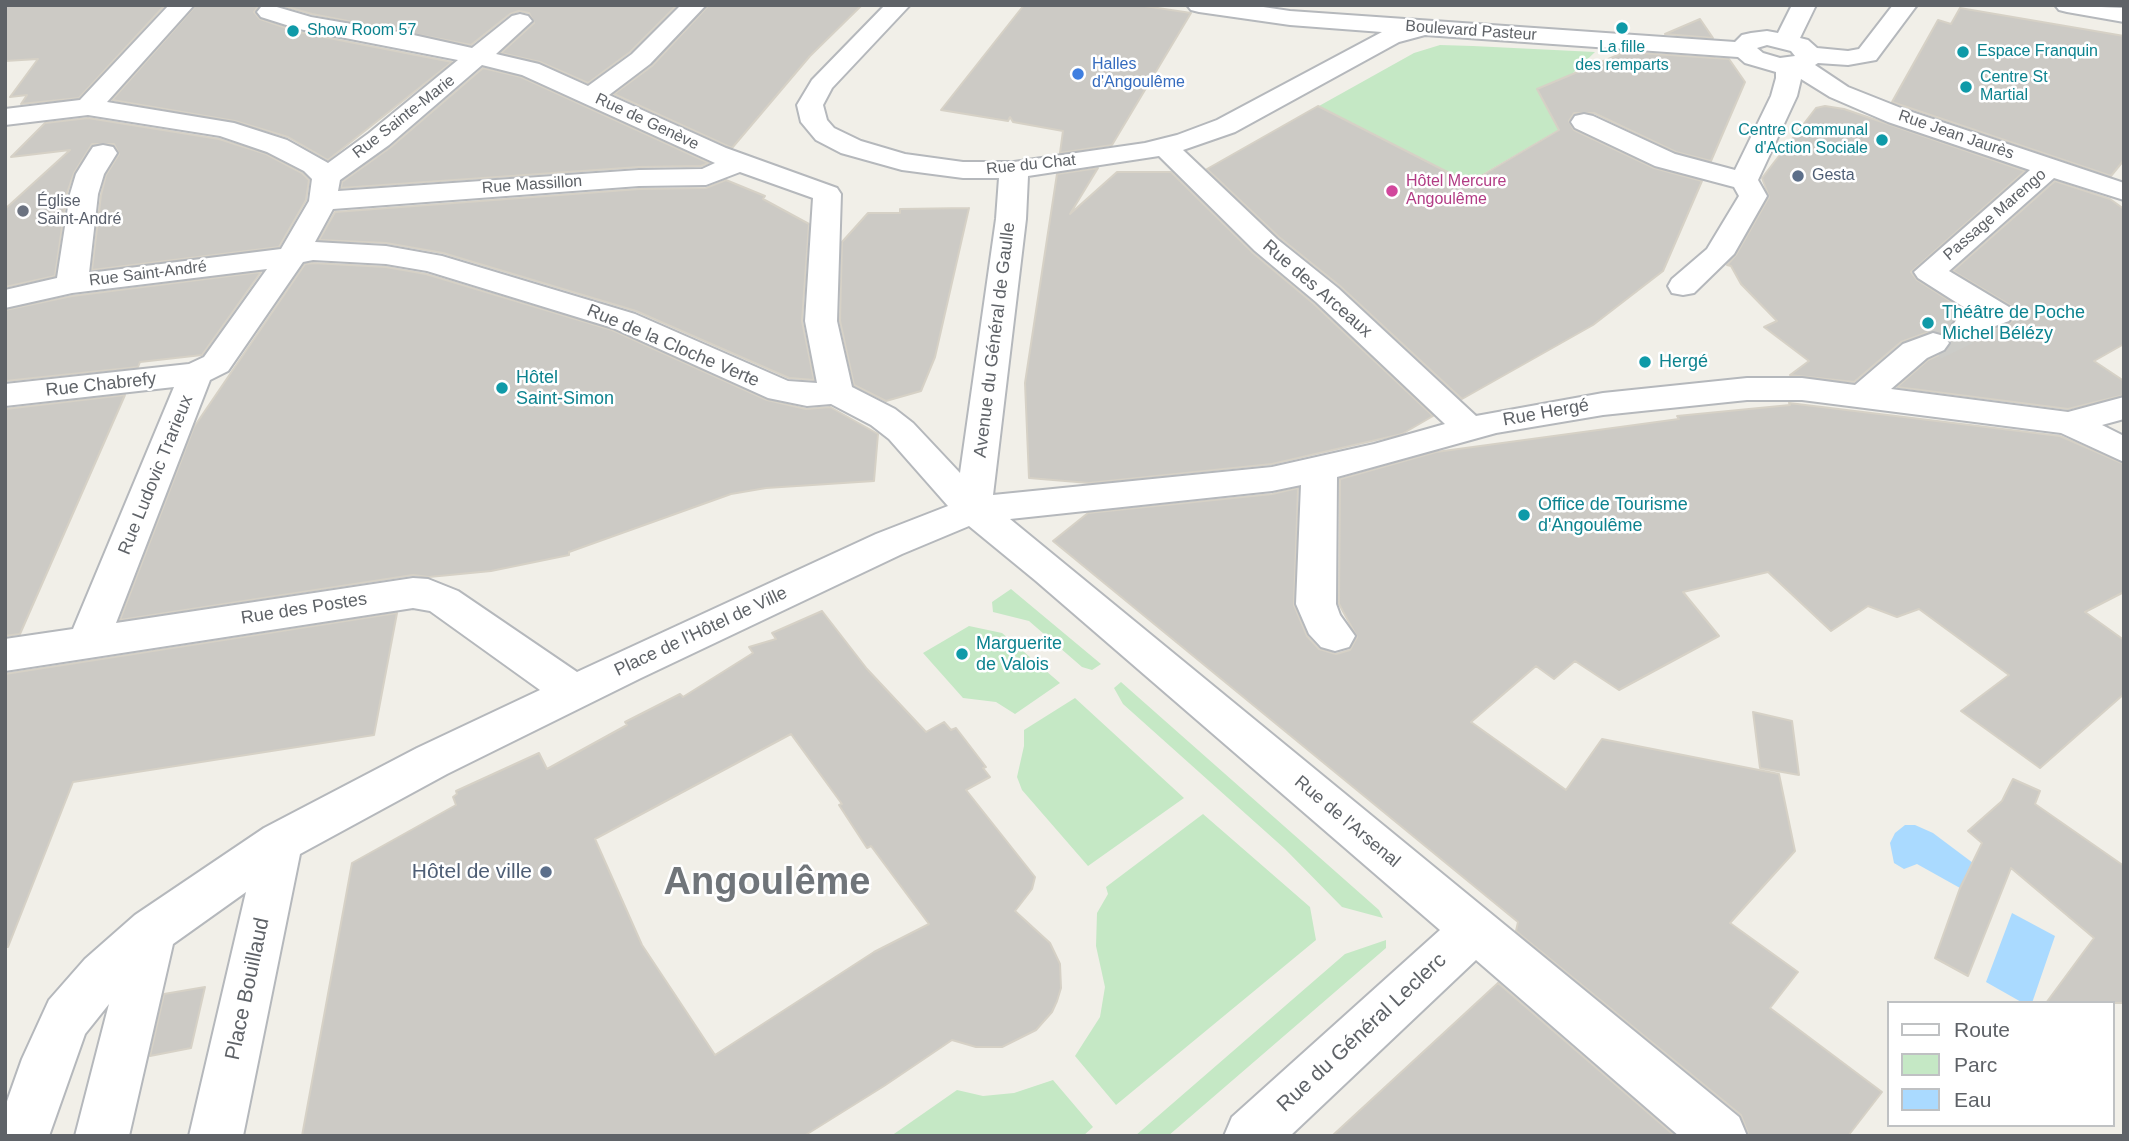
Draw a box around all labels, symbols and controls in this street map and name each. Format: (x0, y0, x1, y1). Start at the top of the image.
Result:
street label: Boulevard Pasteur (1405, 17, 1537, 45)
marker: La fille des remparts (1614, 20, 1630, 36)
place label: Show Room 57 (307, 21, 416, 41)
marker: Show Room 57 (285, 23, 301, 39)
place label: La fille des remparts (1575, 38, 1669, 76)
place label: Espace Franquin (1977, 42, 2098, 62)
marker: Espace Franquin (1955, 44, 1971, 60)
place label: Halles d'Angoulême (1092, 55, 1185, 93)
marker: Halles d'Angoulême (1070, 66, 1086, 82)
place label: Centre St Martial (1980, 68, 2048, 106)
street label: Rue Sainte-Marie (349, 71, 459, 163)
marker: Centre St Martial (1958, 79, 1974, 95)
street label: Rue de Genève (592, 90, 702, 154)
street label: Rue Jean Jaurès (1896, 106, 2016, 164)
place label: Centre Communal d'Action Sociale (1738, 121, 1868, 159)
marker: Centre Communal d'Action Sociale (1874, 132, 1890, 148)
street label: Rue du Chat (985, 151, 1077, 179)
street label: Passage Marengo (1940, 165, 2050, 265)
place label: Gesta (1812, 166, 1855, 186)
marker: Gesta (1790, 168, 1806, 184)
street label: Rue Massillon (481, 172, 583, 198)
place label: Hôtel Mercure Angoulême (1406, 172, 1506, 210)
marker: Hôtel Mercure Angoulême (1384, 183, 1400, 199)
place label: Église Saint-André (37, 192, 121, 230)
marker: Église Saint-André (15, 203, 31, 219)
street label: Avenue du Général de Gaulle (970, 221, 1020, 459)
street label: Rue des Arceaux (1258, 236, 1376, 342)
street label: Rue Saint-André (88, 257, 208, 291)
street label: Rue de la Cloche Verte (584, 300, 762, 392)
place label: Théâtre de Poche Michel Bélézy (1942, 302, 2085, 344)
marker: Théâtre de Poche Michel Bélézy (1920, 315, 1936, 331)
place label: Hergé (1659, 351, 1708, 373)
marker: Hergé (1637, 354, 1653, 370)
place label: Hôtel Saint-Simon (516, 367, 614, 410)
street label: Rue Chabrefy (45, 368, 157, 402)
marker: Hôtel Saint-Simon (494, 380, 510, 396)
street label: Rue Ludovic Trarieux (114, 392, 198, 558)
street label: Rue Hergé (1501, 395, 1591, 431)
place label: Office de Tourisme d'Angoulême (1538, 494, 1688, 536)
marker: Office de Tourisme d'Angoulême (1516, 507, 1532, 523)
street label: Place de l'Hôtel de Ville (611, 582, 791, 682)
street label: Rue des Postes (240, 588, 368, 630)
place label: Marguerite de Valois (976, 633, 1062, 676)
marker: Marguerite de Valois (954, 646, 970, 662)
street label: Rue de l'Arsenal (1290, 771, 1404, 873)
place label: Hôtel de ville (412, 859, 532, 885)
district label: Angoulême (664, 861, 870, 907)
marker: Hôtel de ville (538, 864, 554, 880)
street label: Place Bouillaud (221, 916, 275, 1062)
street label: Rue du Général Leclerc (1272, 948, 1452, 1118)
legend (1888, 1001, 2115, 1127)
text: Route (1954, 1018, 2010, 1041)
text: Parc (1954, 1053, 1997, 1076)
text: Eau (1954, 1088, 1991, 1111)

